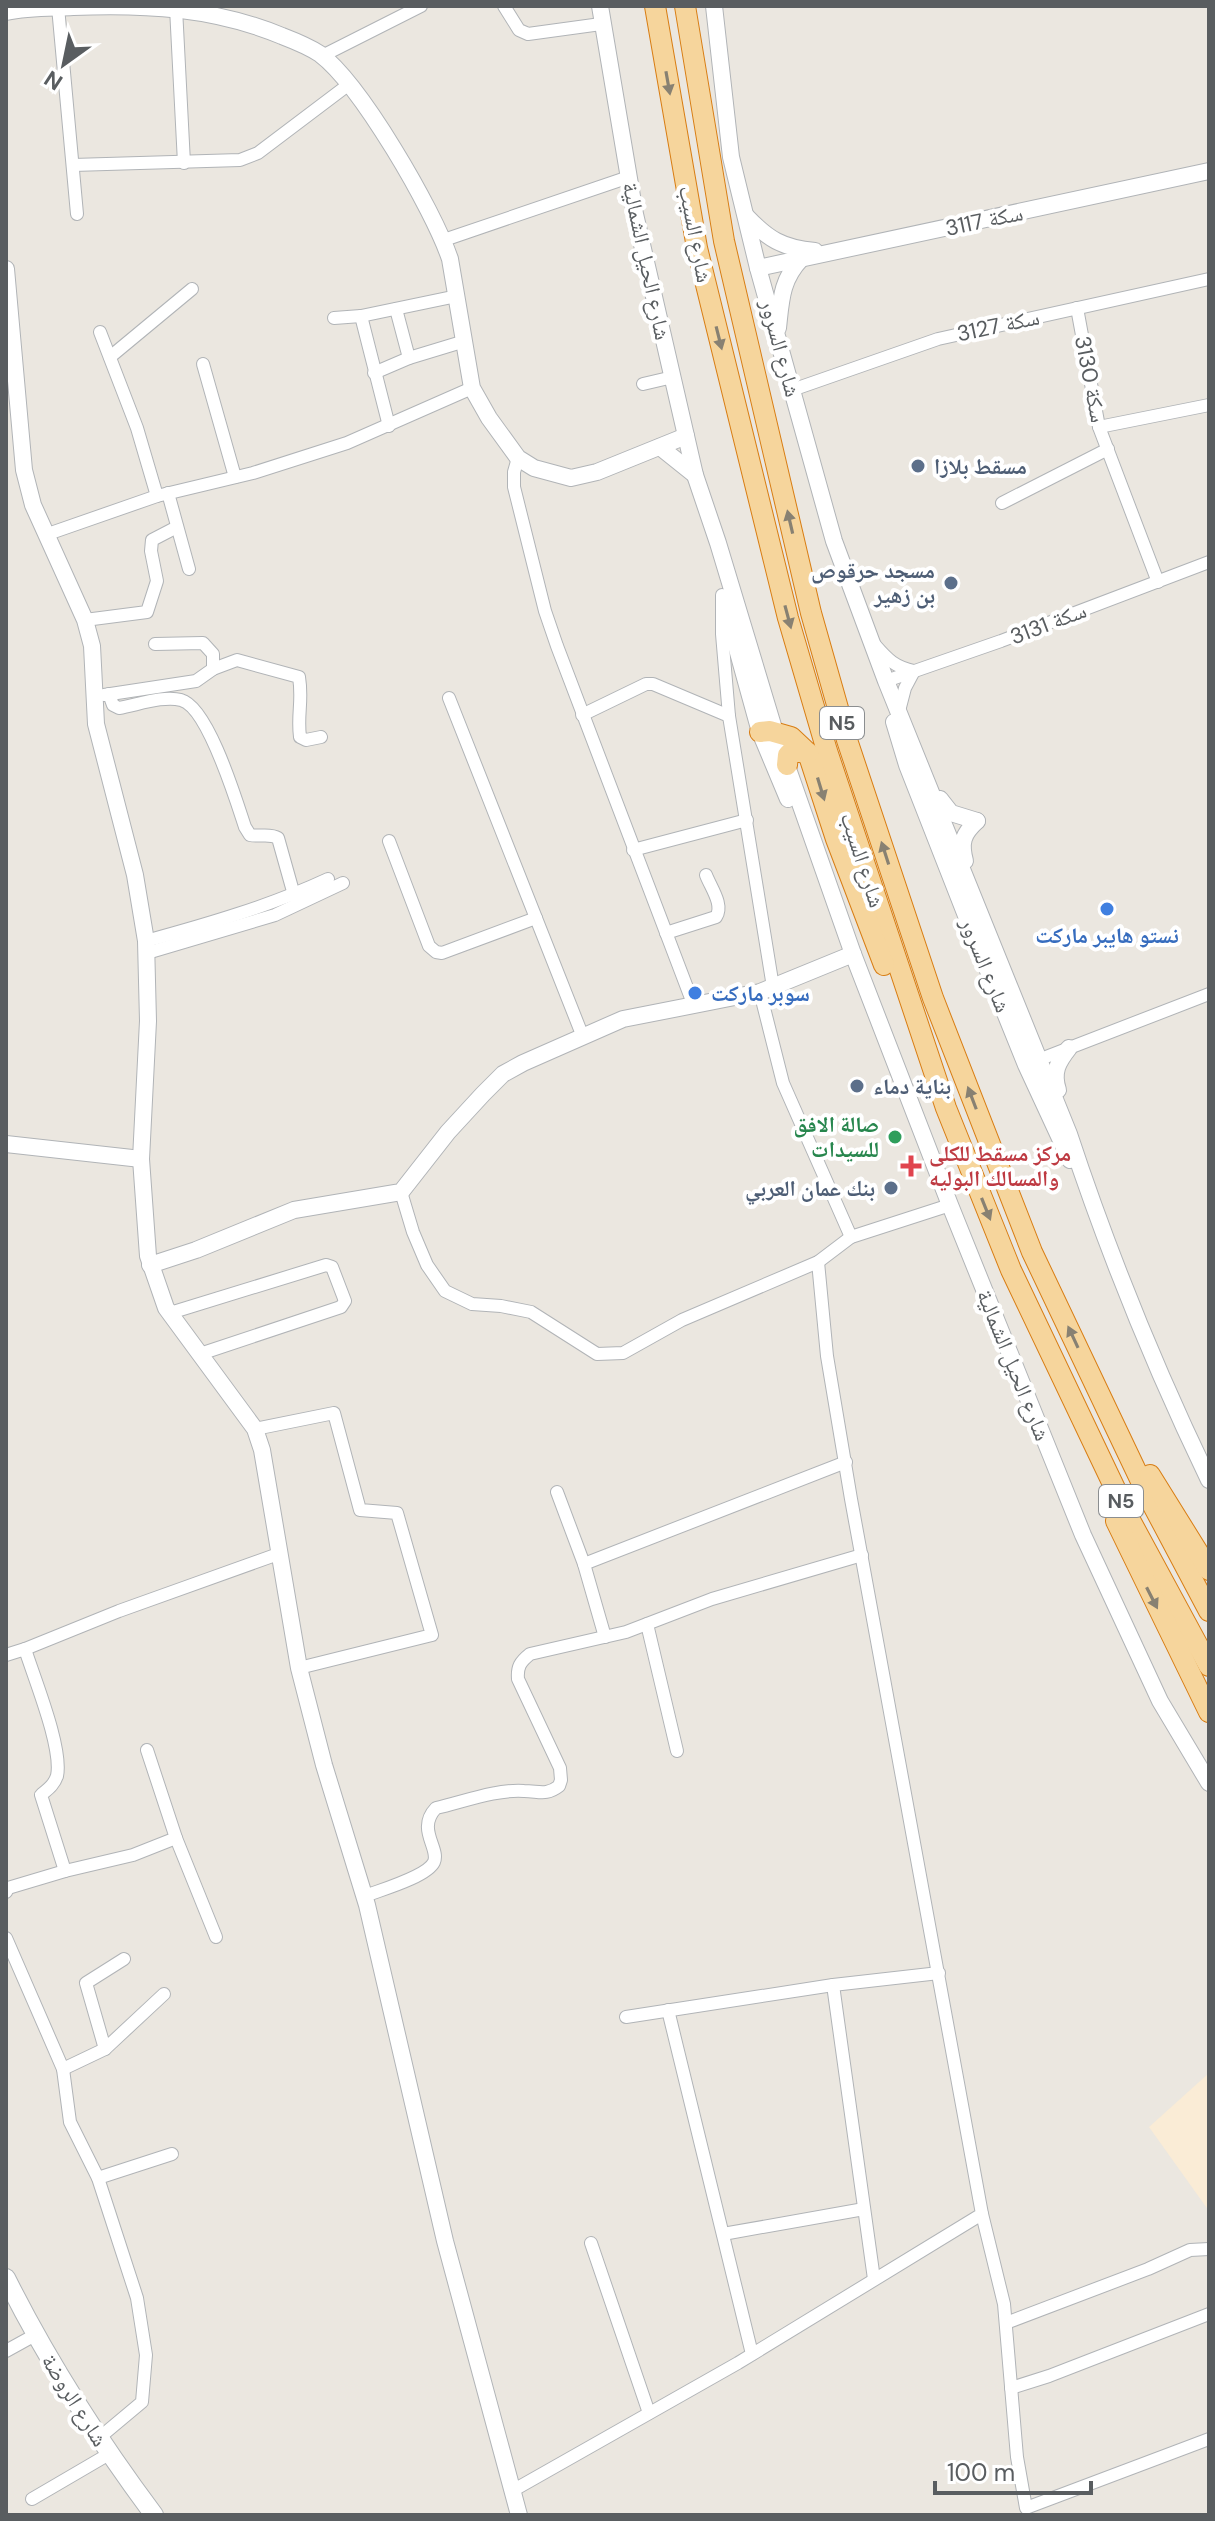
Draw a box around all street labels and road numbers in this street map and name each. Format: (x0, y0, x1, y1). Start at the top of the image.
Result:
street label: شارع الحيل الشمالية (616, 180, 677, 343)
street label: شارع السيب (672, 183, 719, 285)
street label: سكة 3117 (943, 198, 1026, 243)
street label: شارع السرور (753, 295, 807, 400)
street label: سكة 3127 (954, 303, 1042, 348)
street label: سكة 3130 (1068, 333, 1113, 425)
street label: سكة 3131 (1006, 596, 1090, 651)
road number: N5 (820, 707, 864, 739)
street label: شارع السيب (834, 809, 891, 911)
street label: شارع السرور (953, 913, 1018, 1017)
street label: شارع الحيل الشمالية (970, 1285, 1057, 1445)
road number: N5 (1099, 1485, 1143, 1517)
street label: شارع الروضة (35, 2348, 114, 2452)

